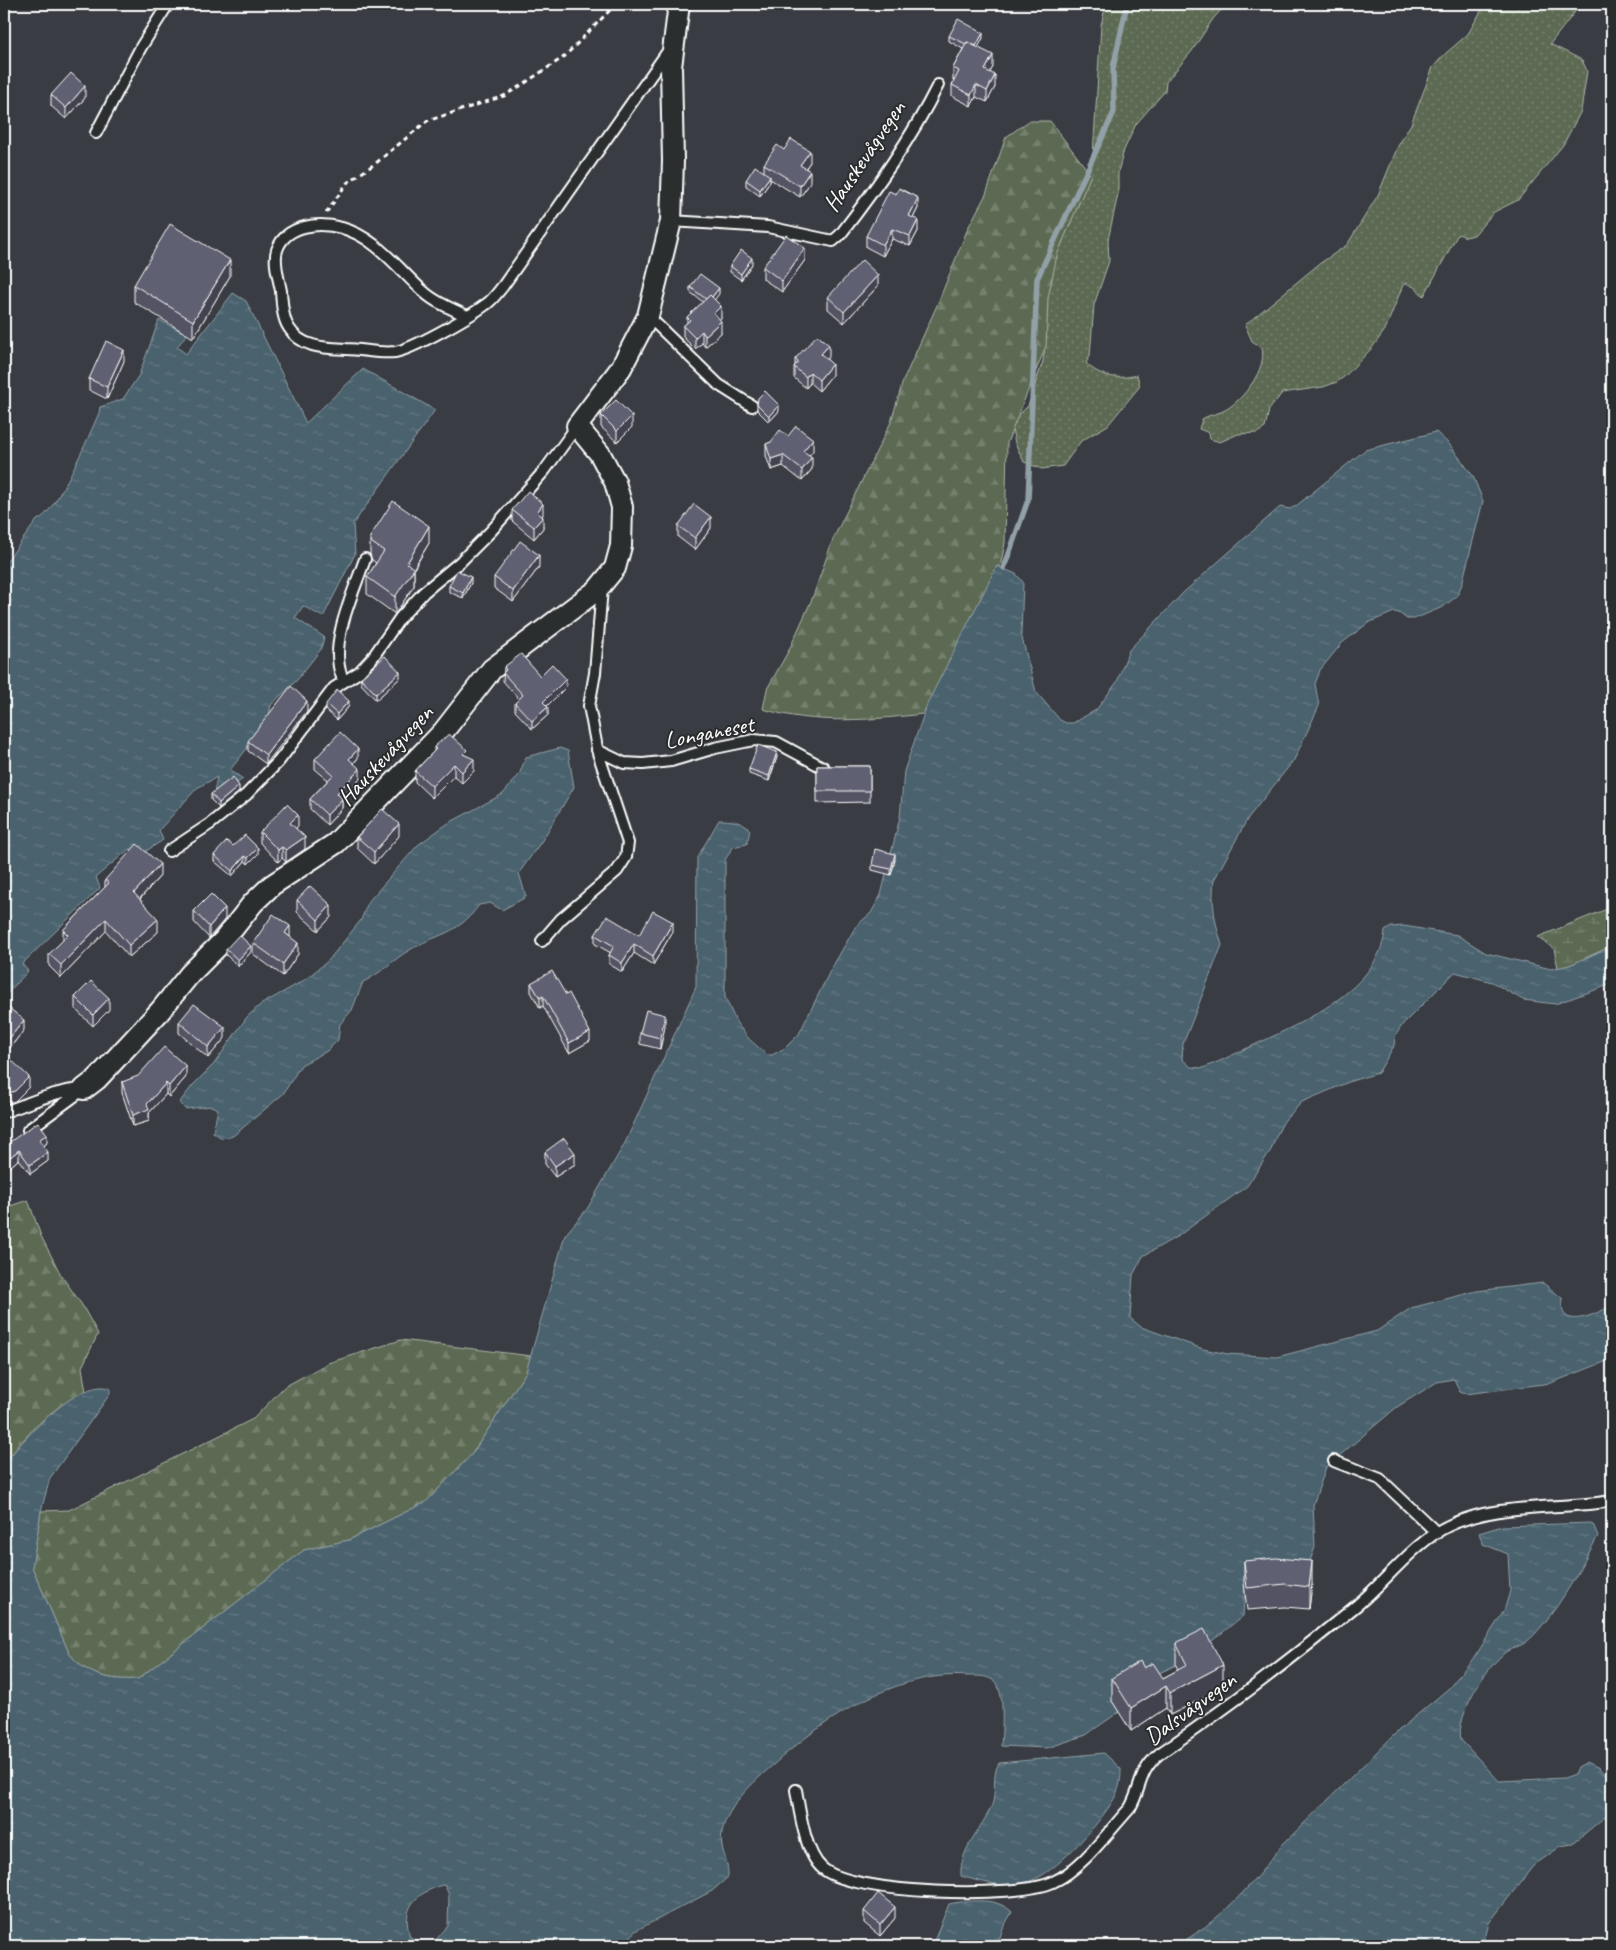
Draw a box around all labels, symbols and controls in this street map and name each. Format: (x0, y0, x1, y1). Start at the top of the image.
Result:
street label: Hauskevågvegen (816, 94, 913, 217)
street label: Hauskevågvegen (331, 697, 440, 812)
street label: Longaneset (662, 708, 758, 755)
street label: Dalsvågvegen (1138, 1664, 1243, 1751)

